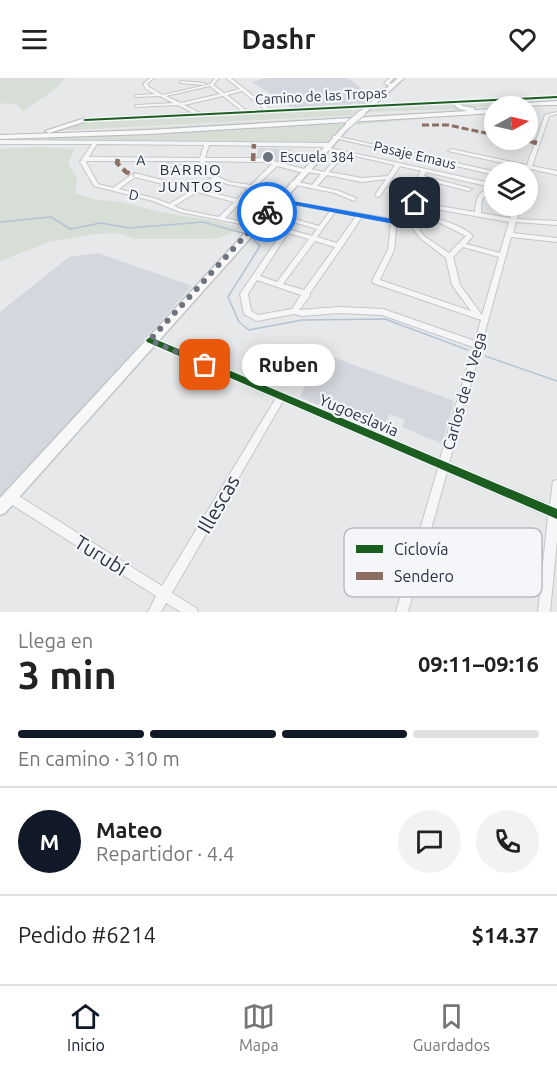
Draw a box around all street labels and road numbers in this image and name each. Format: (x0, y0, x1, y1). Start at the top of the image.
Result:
street label: Camino de las Tropas (255, 85, 387, 107)
street label: Pasaje Emaus (372, 138, 458, 172)
street label: A (136, 152, 146, 168)
street label: D (127, 186, 141, 204)
street label: Carlos de la Vega (439, 330, 489, 452)
street label: Yugoeslavia (316, 390, 402, 440)
street label: Illescas (192, 471, 244, 537)
street label: Turubí (71, 530, 132, 581)

